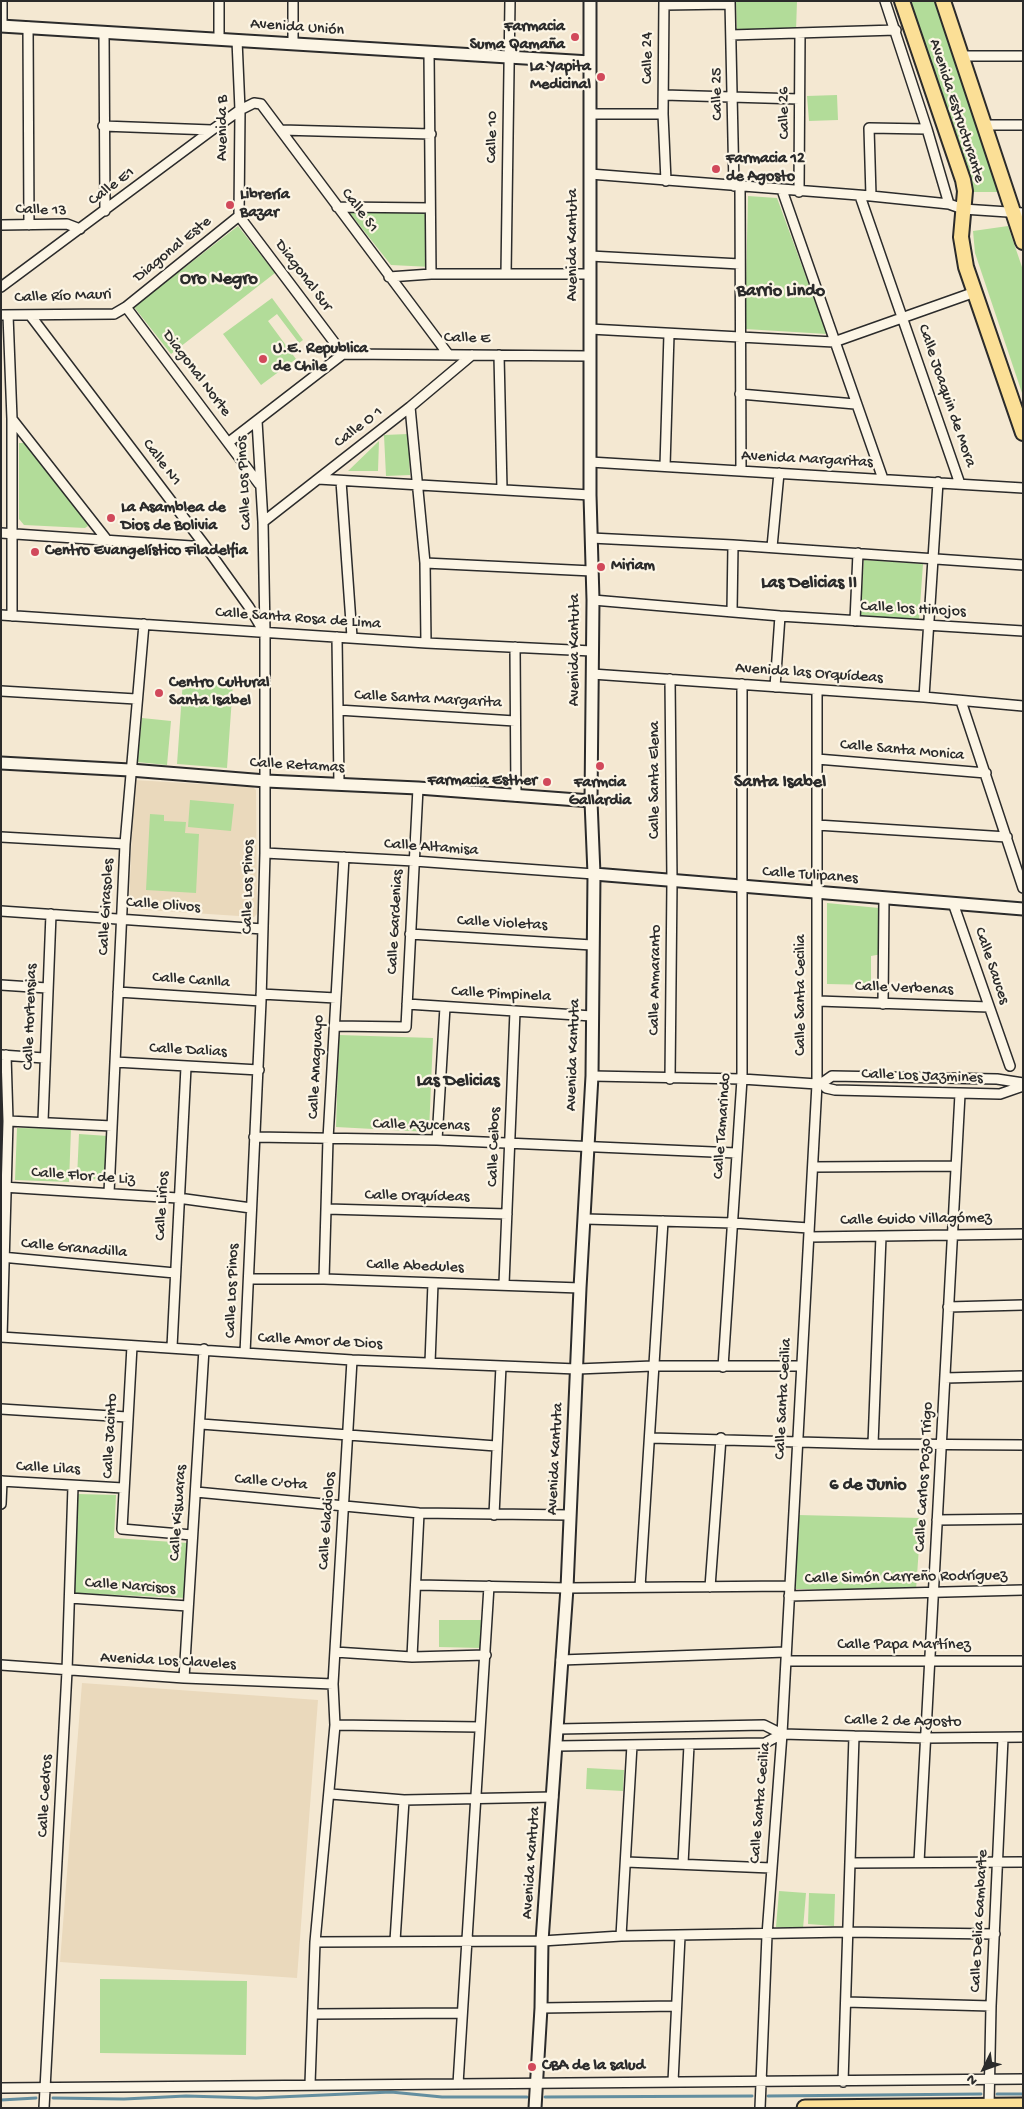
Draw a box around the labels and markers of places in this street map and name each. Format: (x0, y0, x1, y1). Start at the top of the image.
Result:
place label: Farmacia Suma Qamaña (470, 18, 565, 56)
marker: Farmacia Suma Qamaña (569, 31, 581, 43)
place label: La Yapita Medicinal (529, 58, 591, 96)
marker: La Yapita Medicinal (595, 71, 607, 83)
place label: Farmacia 12 de Agosto (726, 150, 805, 188)
marker: Farmacia 12 de Agosto (710, 163, 722, 175)
place label: Librería Bazar (240, 186, 290, 224)
marker: Librería Bazar (224, 199, 236, 211)
place label: U.E. Republica de Chile (273, 340, 368, 378)
marker: U.E. Republica de Chile (257, 353, 269, 365)
place label: La Asamblea de Dios de Bolivia (121, 499, 226, 537)
marker: La Asamblea de Dios de Bolivia (105, 512, 117, 524)
place label: Centro Evangelístico Filadelfia (45, 542, 248, 562)
marker: Centro Evangelístico Filadelfia (29, 546, 41, 558)
place label: Miriam (611, 557, 655, 577)
marker: Miriam (595, 561, 607, 573)
place label: Centro Cultural Santa Isabel (169, 674, 270, 712)
marker: Centro Cultural Santa Isabel (153, 687, 165, 699)
marker: Farmcia Gallardia (594, 760, 606, 772)
place label: Farmacia Esther (428, 772, 537, 792)
place label: Farmcia Gallardia (569, 774, 631, 812)
marker: Farmacia Esther (541, 776, 553, 788)
place label: CBA de la salud (542, 2057, 645, 2077)
marker: CBA de la salud (526, 2061, 538, 2073)

